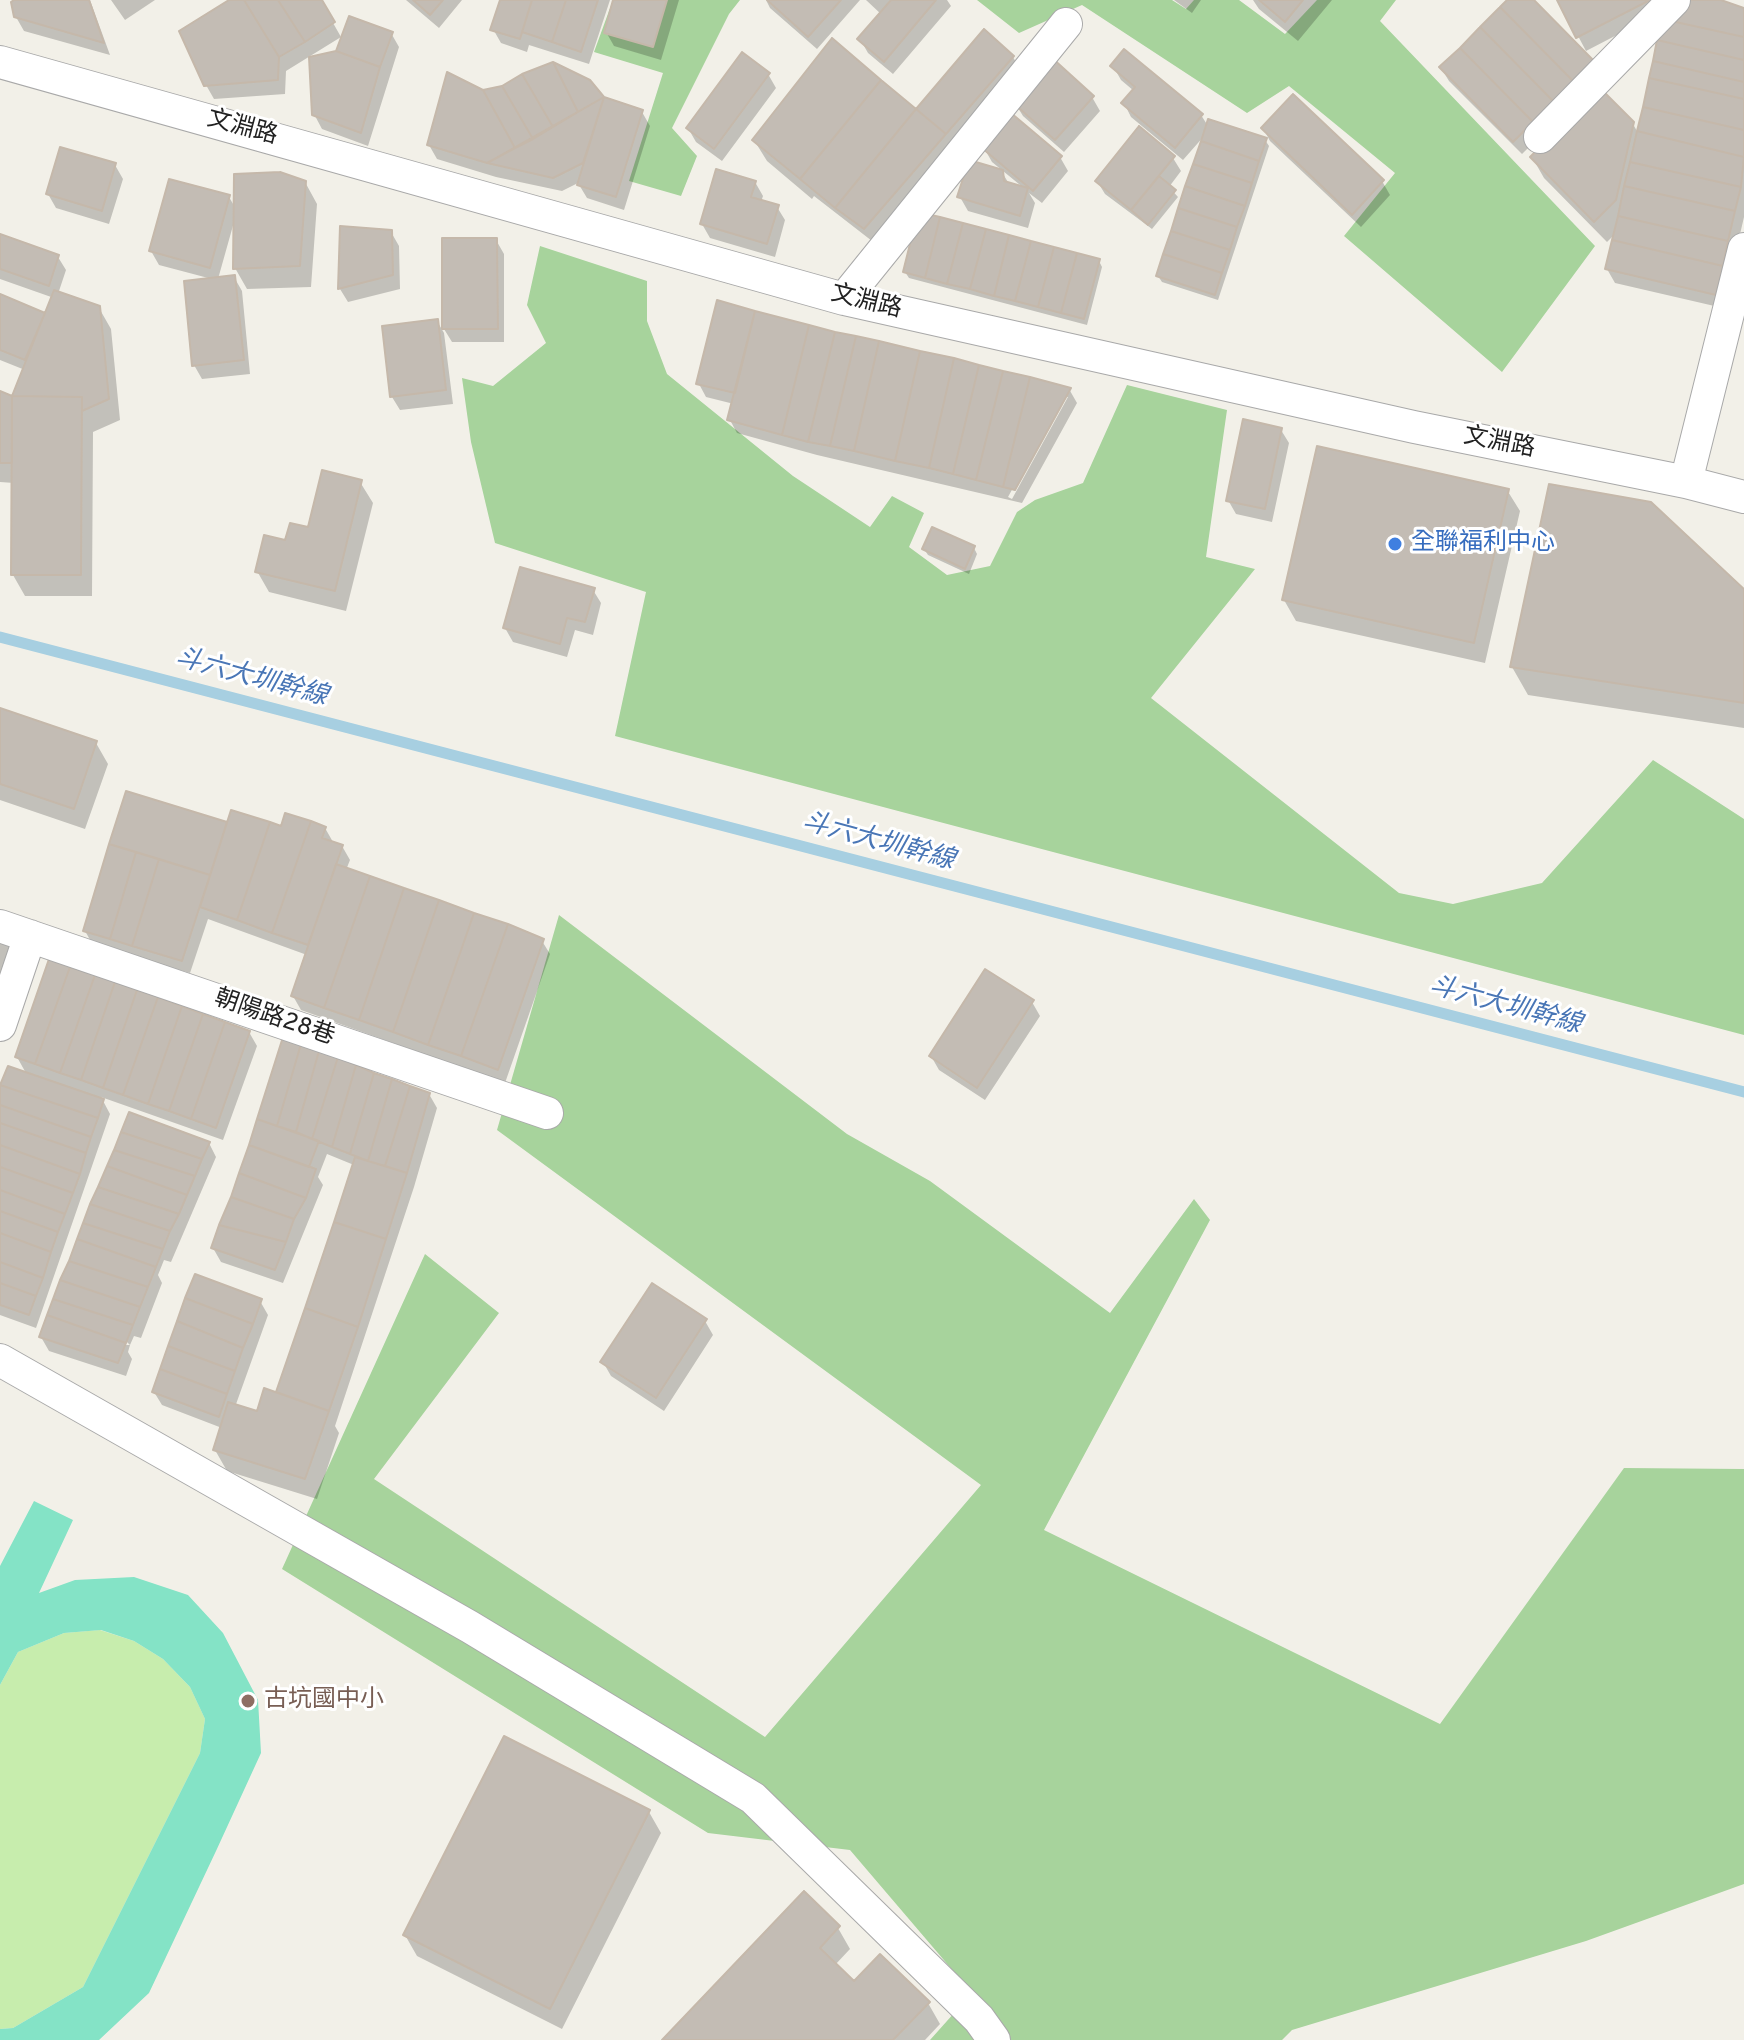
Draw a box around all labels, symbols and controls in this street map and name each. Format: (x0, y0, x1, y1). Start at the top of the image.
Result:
street label: 文淵路 (203, 106, 281, 152)
street label: 文淵路 (828, 280, 904, 326)
street label: 文淵路 (1461, 423, 1537, 465)
place label: 全聯福利中心 (1411, 530, 1555, 558)
marker: 全聯福利中心 (1386, 535, 1404, 553)
water label: 斗六大圳幹線 (172, 644, 330, 714)
water label: 斗六大圳幹線 (799, 808, 957, 878)
water label: 斗六大圳幹線 (1426, 972, 1584, 1042)
street label: 朝陽路28巷 (210, 985, 338, 1053)
place label: 古坑國中小 (264, 1687, 384, 1715)
marker: 古坑國中小 (239, 1692, 257, 1710)

